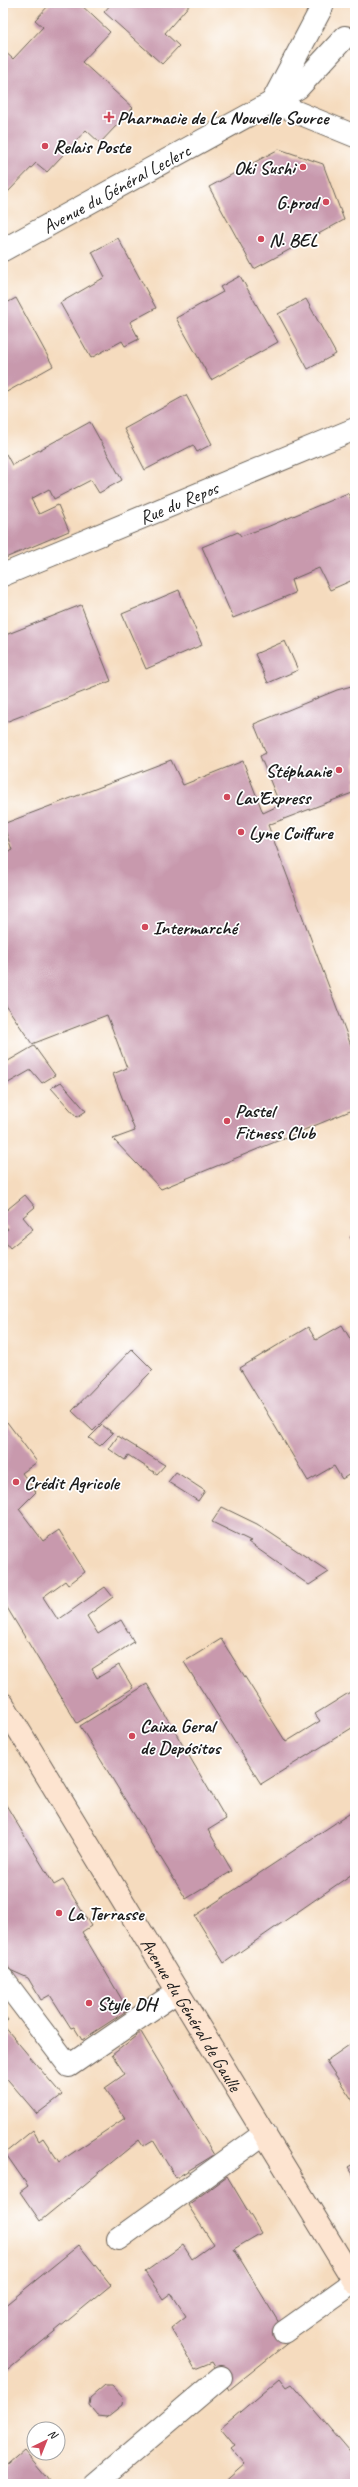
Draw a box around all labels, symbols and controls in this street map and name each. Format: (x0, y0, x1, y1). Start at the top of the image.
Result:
place label: Pharmacie de La Nouvelle Source (117, 106, 330, 130)
marker: Pharmacie de La Nouvelle Source (104, 112, 114, 122)
place label: Relais Poste (53, 135, 132, 159)
street label: Avenue du Général Leclerc (38, 138, 196, 239)
marker: Relais Poste (40, 141, 50, 151)
place label: Oki Sushi (234, 156, 297, 180)
marker: Oki Sushi (298, 162, 308, 172)
place label: G.prod (276, 191, 321, 215)
marker: G.prod (321, 197, 331, 207)
place label: N. BEL (269, 228, 318, 252)
marker: N. BEL (256, 234, 266, 244)
street label: Rue du Repos (136, 476, 223, 530)
place label: Stéphanie (266, 759, 333, 783)
marker: Stéphanie (334, 765, 344, 775)
place label: Lav’Express (235, 786, 313, 810)
marker: Lav’Express (222, 792, 232, 802)
place label: Lyne Coiffure (249, 821, 334, 845)
marker: Lyne Coiffure (236, 827, 246, 837)
place label: Intermarché (153, 916, 239, 940)
marker: Intermarché (140, 922, 150, 932)
place label: Pastel Fitness Club (235, 1099, 316, 1145)
marker: Pastel Fitness Club (222, 1116, 232, 1126)
place label: Crédit Agricole (24, 1471, 121, 1495)
marker: Crédit Agricole (11, 1477, 21, 1487)
place label: Caixa Geral de Depósitos (140, 1714, 223, 1760)
marker: Caixa Geral de Depósitos (127, 1731, 137, 1741)
place label: La Terrasse (67, 1902, 145, 1926)
marker: La Terrasse (54, 1908, 64, 1918)
street label: Avenue du Général de Gaulle (135, 1933, 248, 2098)
place label: Style DH (97, 1992, 160, 2016)
marker: Style DH (84, 1998, 94, 2008)
north arrow (26, 2421, 66, 2461)
text: N (46, 2426, 62, 2443)

